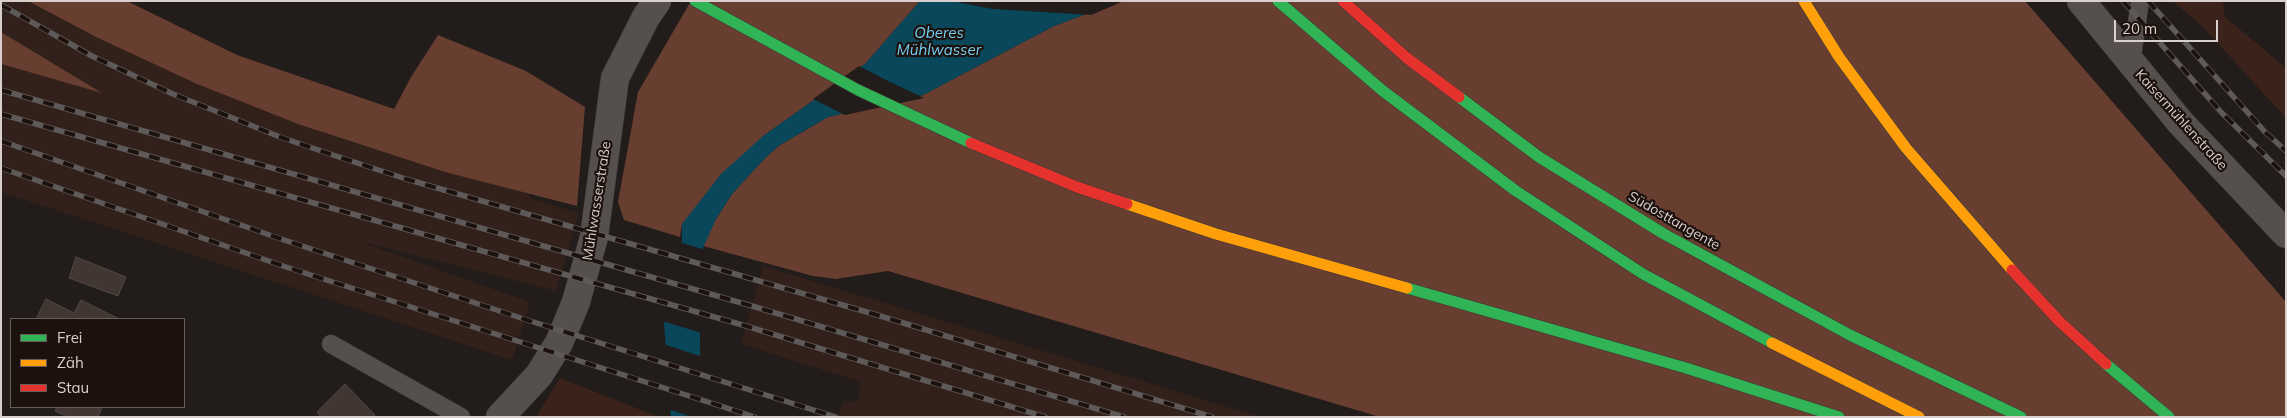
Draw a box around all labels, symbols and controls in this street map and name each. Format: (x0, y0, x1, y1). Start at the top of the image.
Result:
scale bar (2117, 10, 2221, 42)
text: 20 m (2122, 19, 2157, 38)
water label: Oberes Mühlwasser (897, 24, 981, 59)
street label: Kaisermühlenstraße (2131, 66, 2231, 174)
street label: Mühlwasserstraße (579, 140, 615, 262)
street label: Südosttangente (1625, 188, 1723, 254)
legend (10, 318, 185, 408)
text: Frei (57, 328, 82, 347)
text: Zäh (57, 353, 84, 372)
text: Stau (57, 378, 89, 397)

